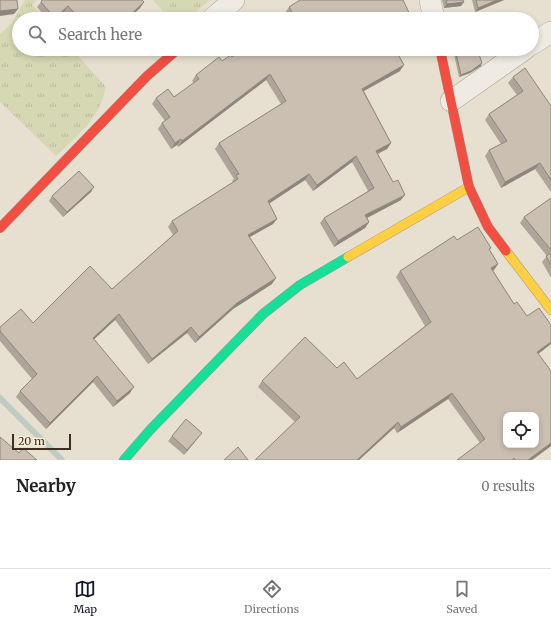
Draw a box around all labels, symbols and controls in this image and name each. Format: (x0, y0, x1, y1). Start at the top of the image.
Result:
search box (12, 12, 539, 56)
icon: search (26, 23, 48, 45)
text: Search here (58, 25, 142, 44)
map controls (503, 412, 539, 448)
button: locate (503, 412, 539, 448)
scale bar (12, 432, 71, 451)
text: 20 m (18, 434, 45, 448)
text: Nearby (16, 475, 76, 497)
text: 0 results (481, 478, 535, 495)
tab: Map (74, 578, 97, 616)
tab: Directions (244, 578, 299, 616)
tab: Saved (446, 578, 477, 616)

